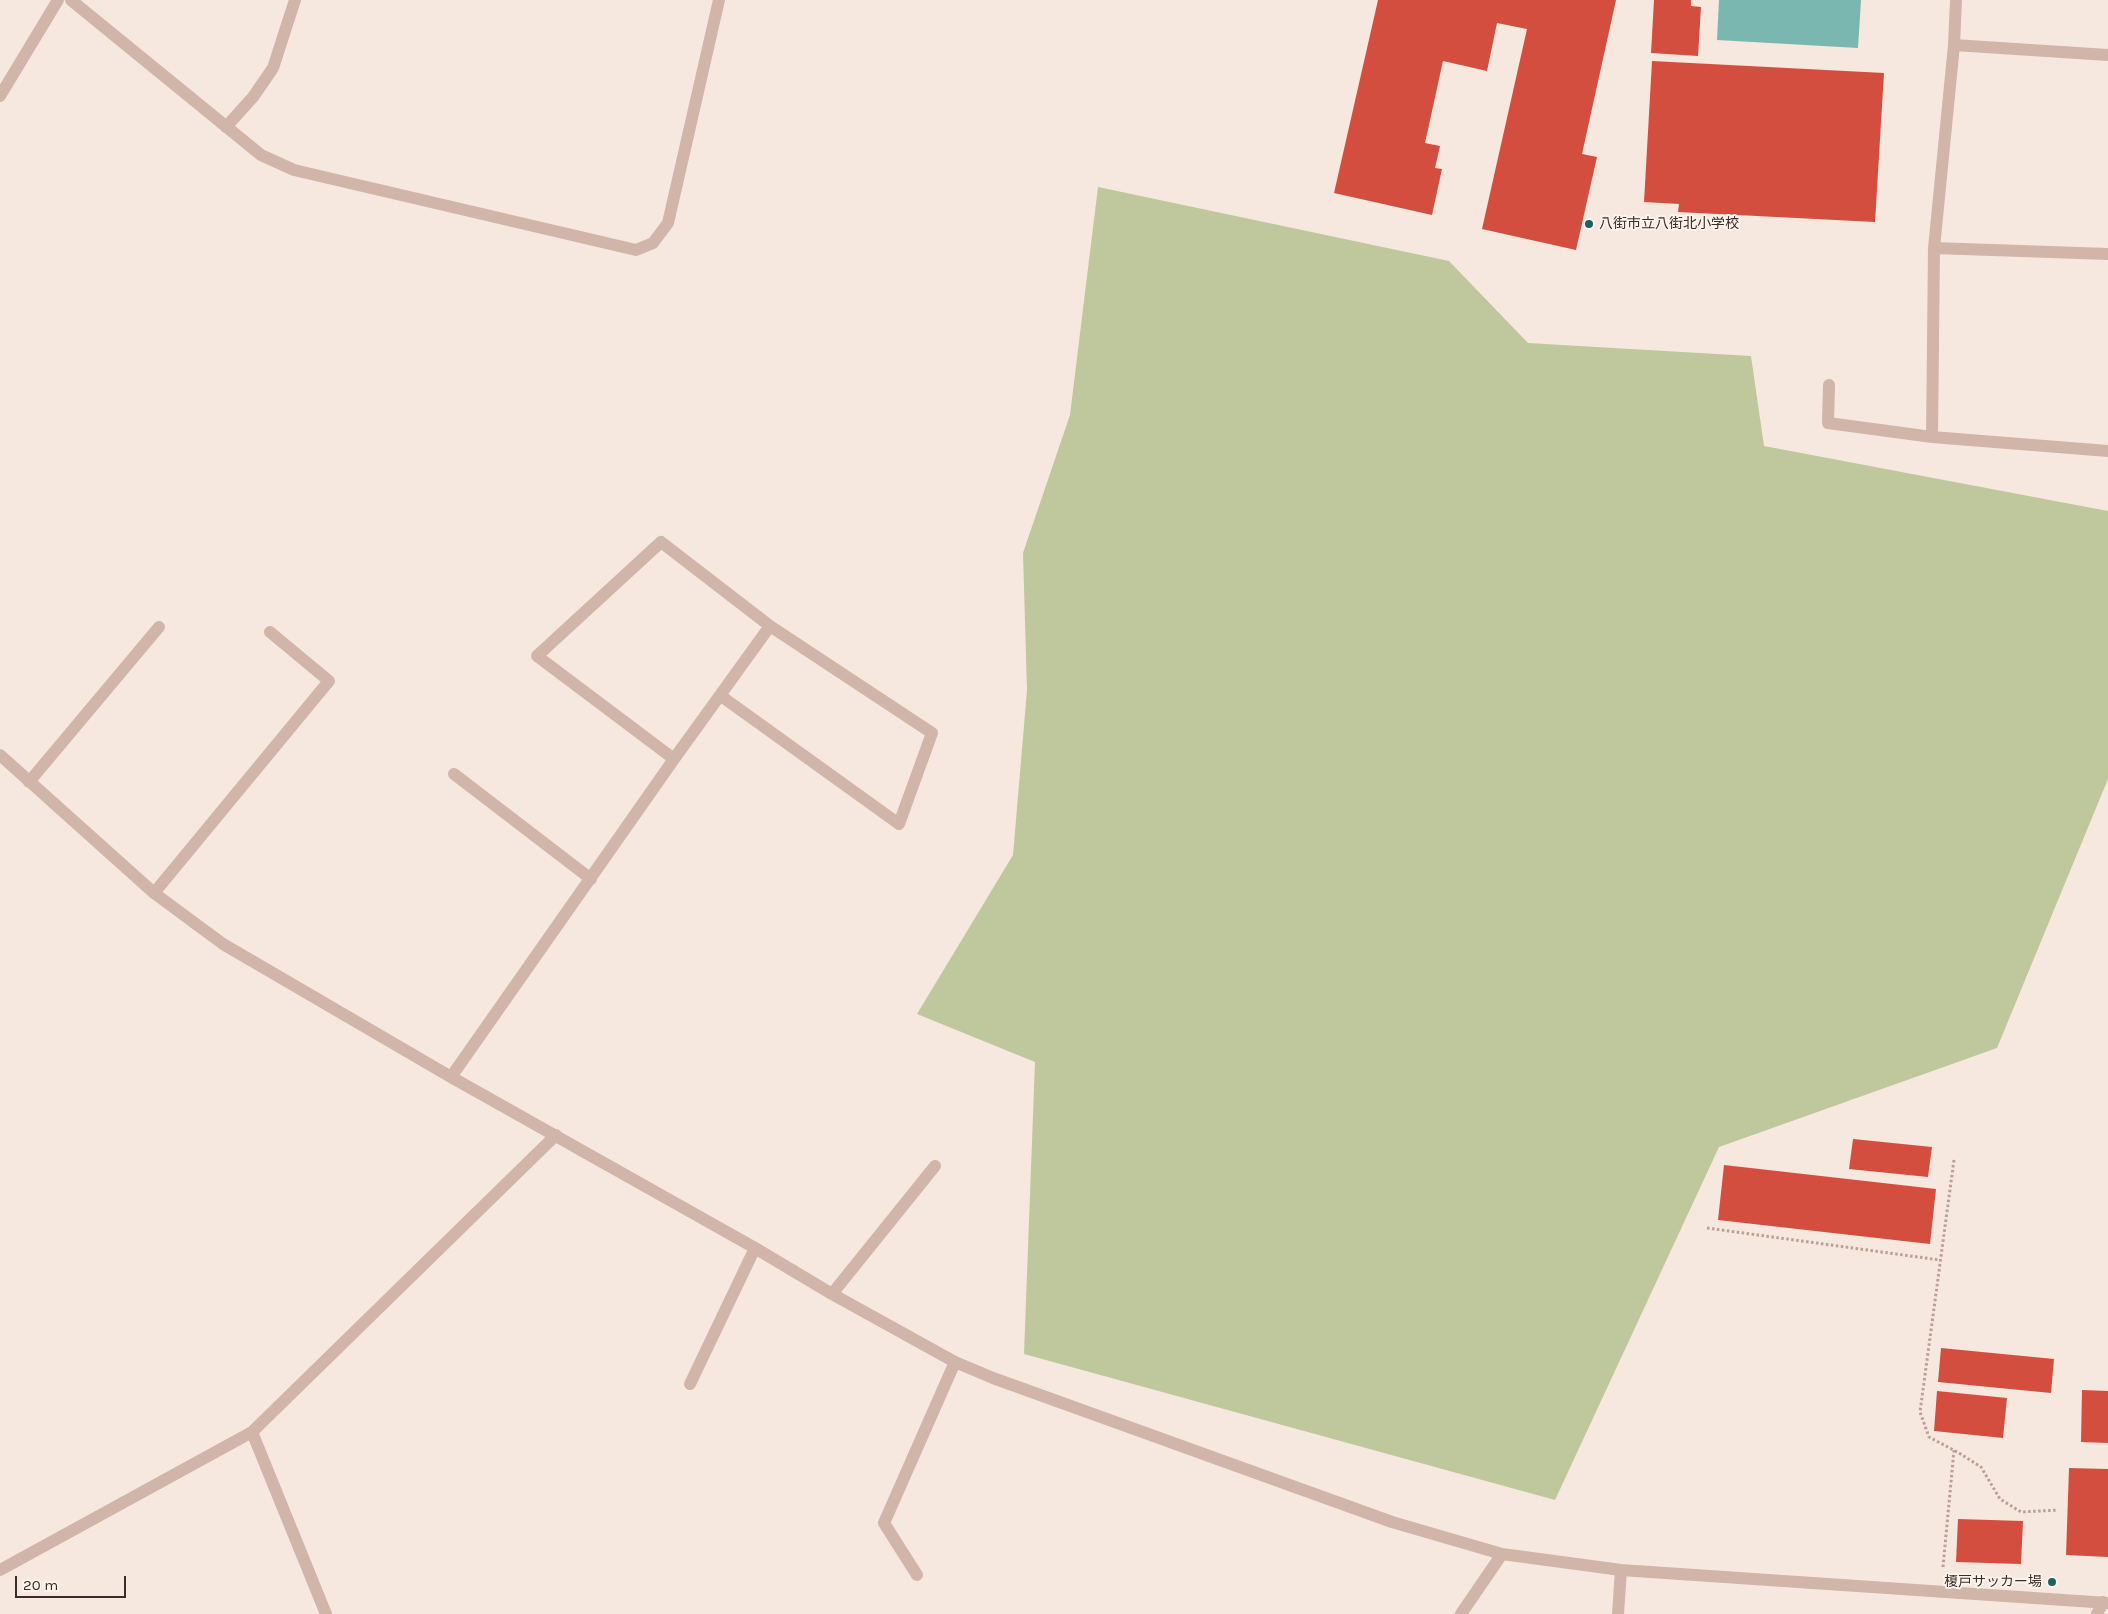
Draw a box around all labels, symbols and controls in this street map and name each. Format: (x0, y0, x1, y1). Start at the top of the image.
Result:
place label: 八街市立八街北小学校 (1599, 216, 1739, 232)
marker: 八街市立八街北小学校 (1583, 218, 1595, 230)
scale bar (18, 1566, 129, 1598)
place label: 榎戸サッカー場 (1944, 1574, 2042, 1590)
text: 20 m (23, 1576, 58, 1594)
marker: 榎戸サッカー場 (2046, 1576, 2058, 1588)

